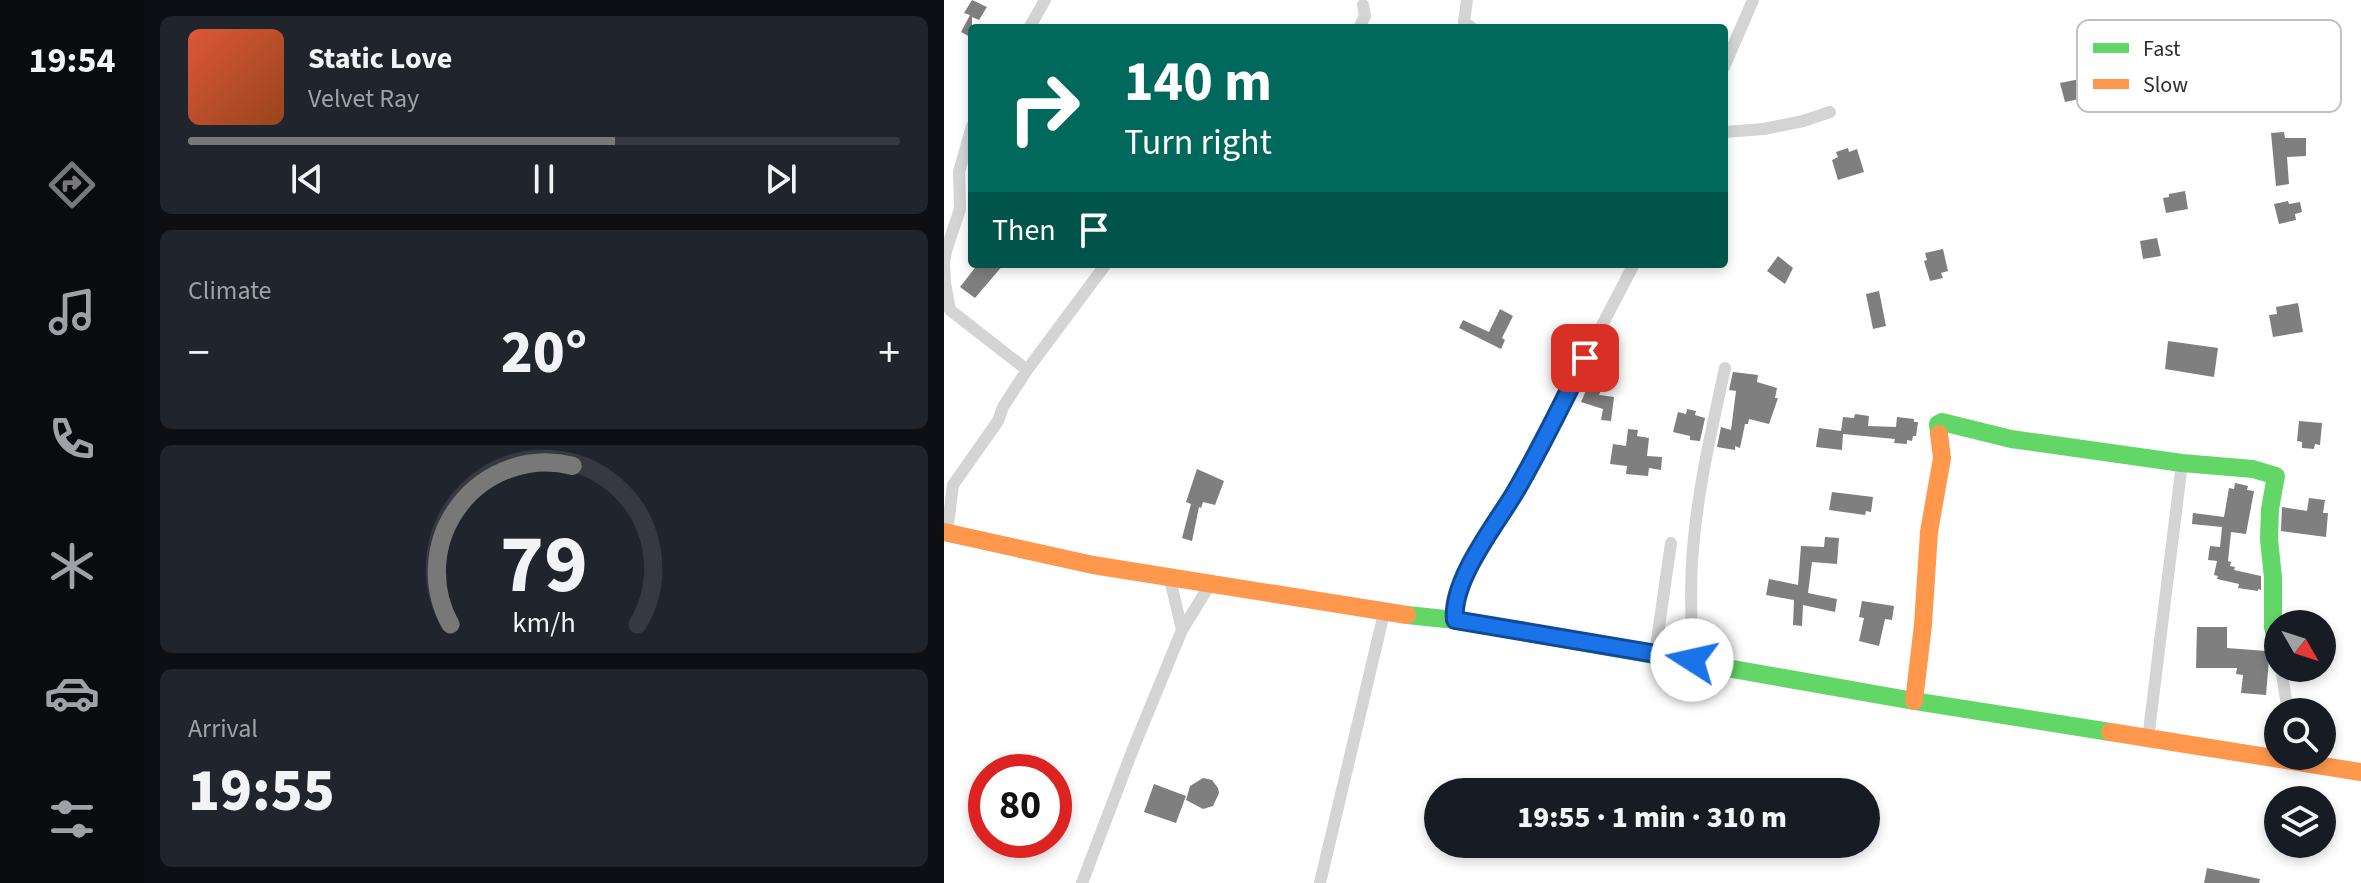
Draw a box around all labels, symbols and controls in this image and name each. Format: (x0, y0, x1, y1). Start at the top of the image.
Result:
legend (2077, 20, 2341, 112)
text: Fast (2143, 33, 2181, 65)
text: 19:54 (29, 35, 115, 86)
text: Static Love (308, 37, 452, 80)
text: 140 m (1124, 43, 1272, 122)
icon: right (992, 56, 1096, 160)
text: Slow (2143, 69, 2188, 101)
text: Velvet Ray (308, 80, 419, 117)
text: Turn right (1124, 117, 1272, 168)
icon: directions (44, 157, 100, 213)
icon: previous (285, 157, 329, 201)
icon: pause (522, 157, 566, 201)
icon: next (759, 157, 803, 201)
icon: arrive (1072, 208, 1116, 252)
text: Then (992, 209, 1056, 252)
text: Climate (188, 272, 272, 309)
icon: music (44, 284, 100, 340)
text: 20° (501, 311, 587, 396)
text: − (188, 322, 210, 385)
text: + (878, 322, 900, 385)
pin (1551, 324, 1619, 392)
icon: arrive (1563, 336, 1607, 380)
icon: phone (44, 411, 100, 467)
text: 79 (500, 505, 588, 623)
icon: climate (44, 538, 100, 594)
text: km/h (512, 603, 576, 643)
north arrow (2264, 610, 2336, 682)
map controls (2264, 610, 2336, 858)
position arrow (1650, 618, 1734, 702)
icon: car (44, 665, 100, 721)
button: search (2264, 698, 2336, 770)
text: Arrival (188, 710, 258, 747)
text: 19:55 (188, 749, 335, 834)
speed limit sign: 80 (968, 754, 1072, 858)
button: layers (2264, 786, 2336, 858)
icon: filters (44, 791, 100, 847)
text: 19:55 · 1 min · 310 m (1517, 796, 1787, 839)

